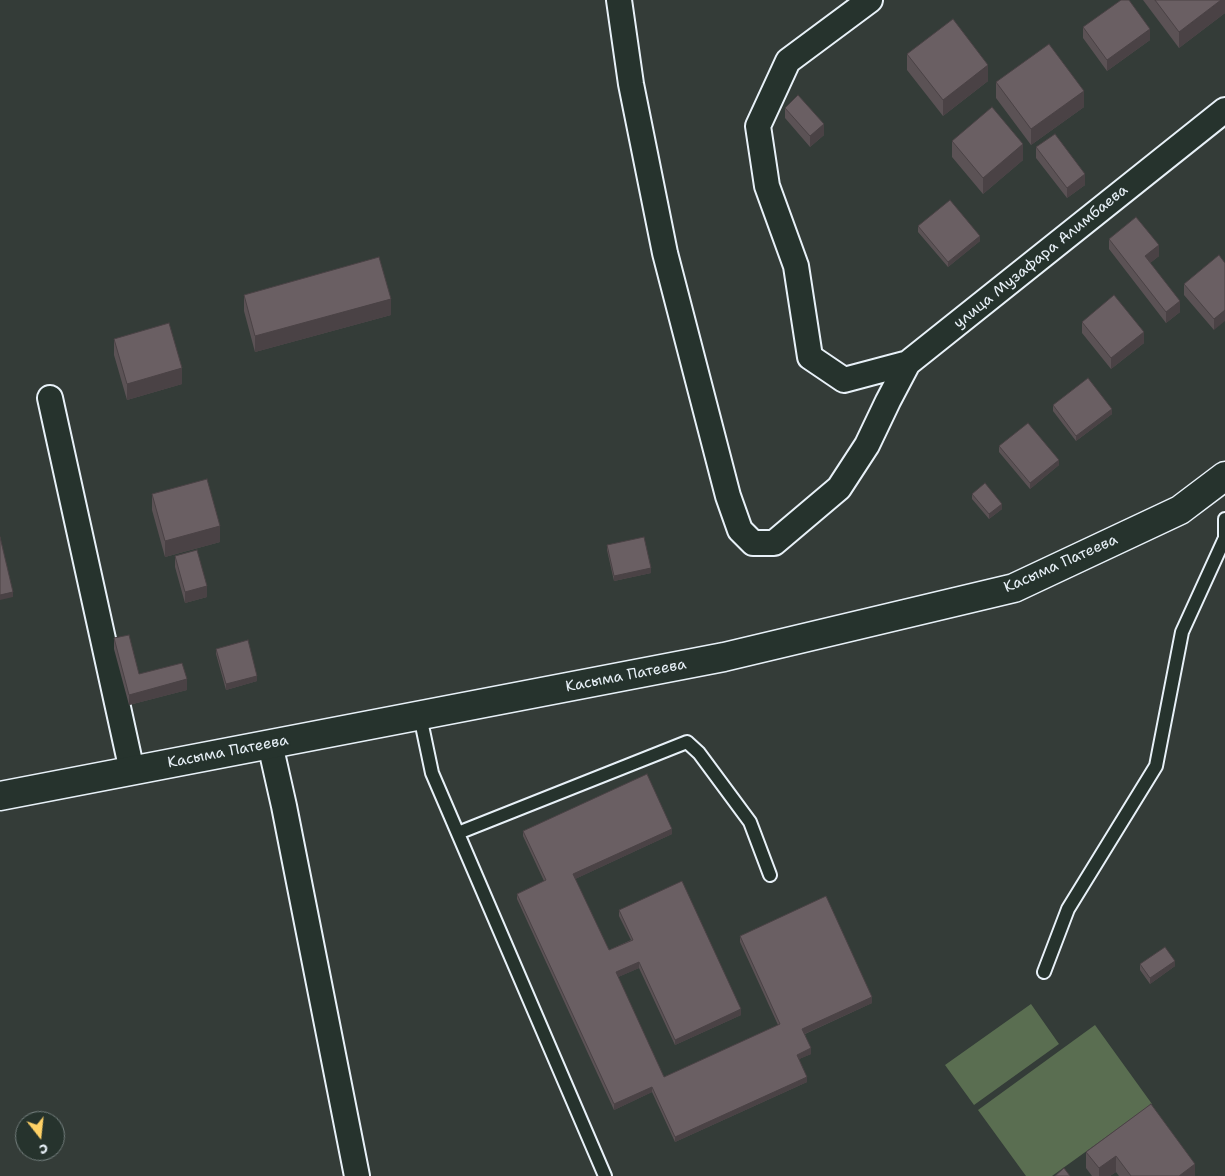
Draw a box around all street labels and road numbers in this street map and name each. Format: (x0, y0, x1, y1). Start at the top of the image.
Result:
street label: улица Музафара Алимбаева (950, 181, 1132, 333)
street label: Касыма Патеева (1001, 531, 1121, 597)
street label: Касыма Патеева (564, 655, 688, 697)
street label: Касыма Патеева (166, 731, 290, 773)

